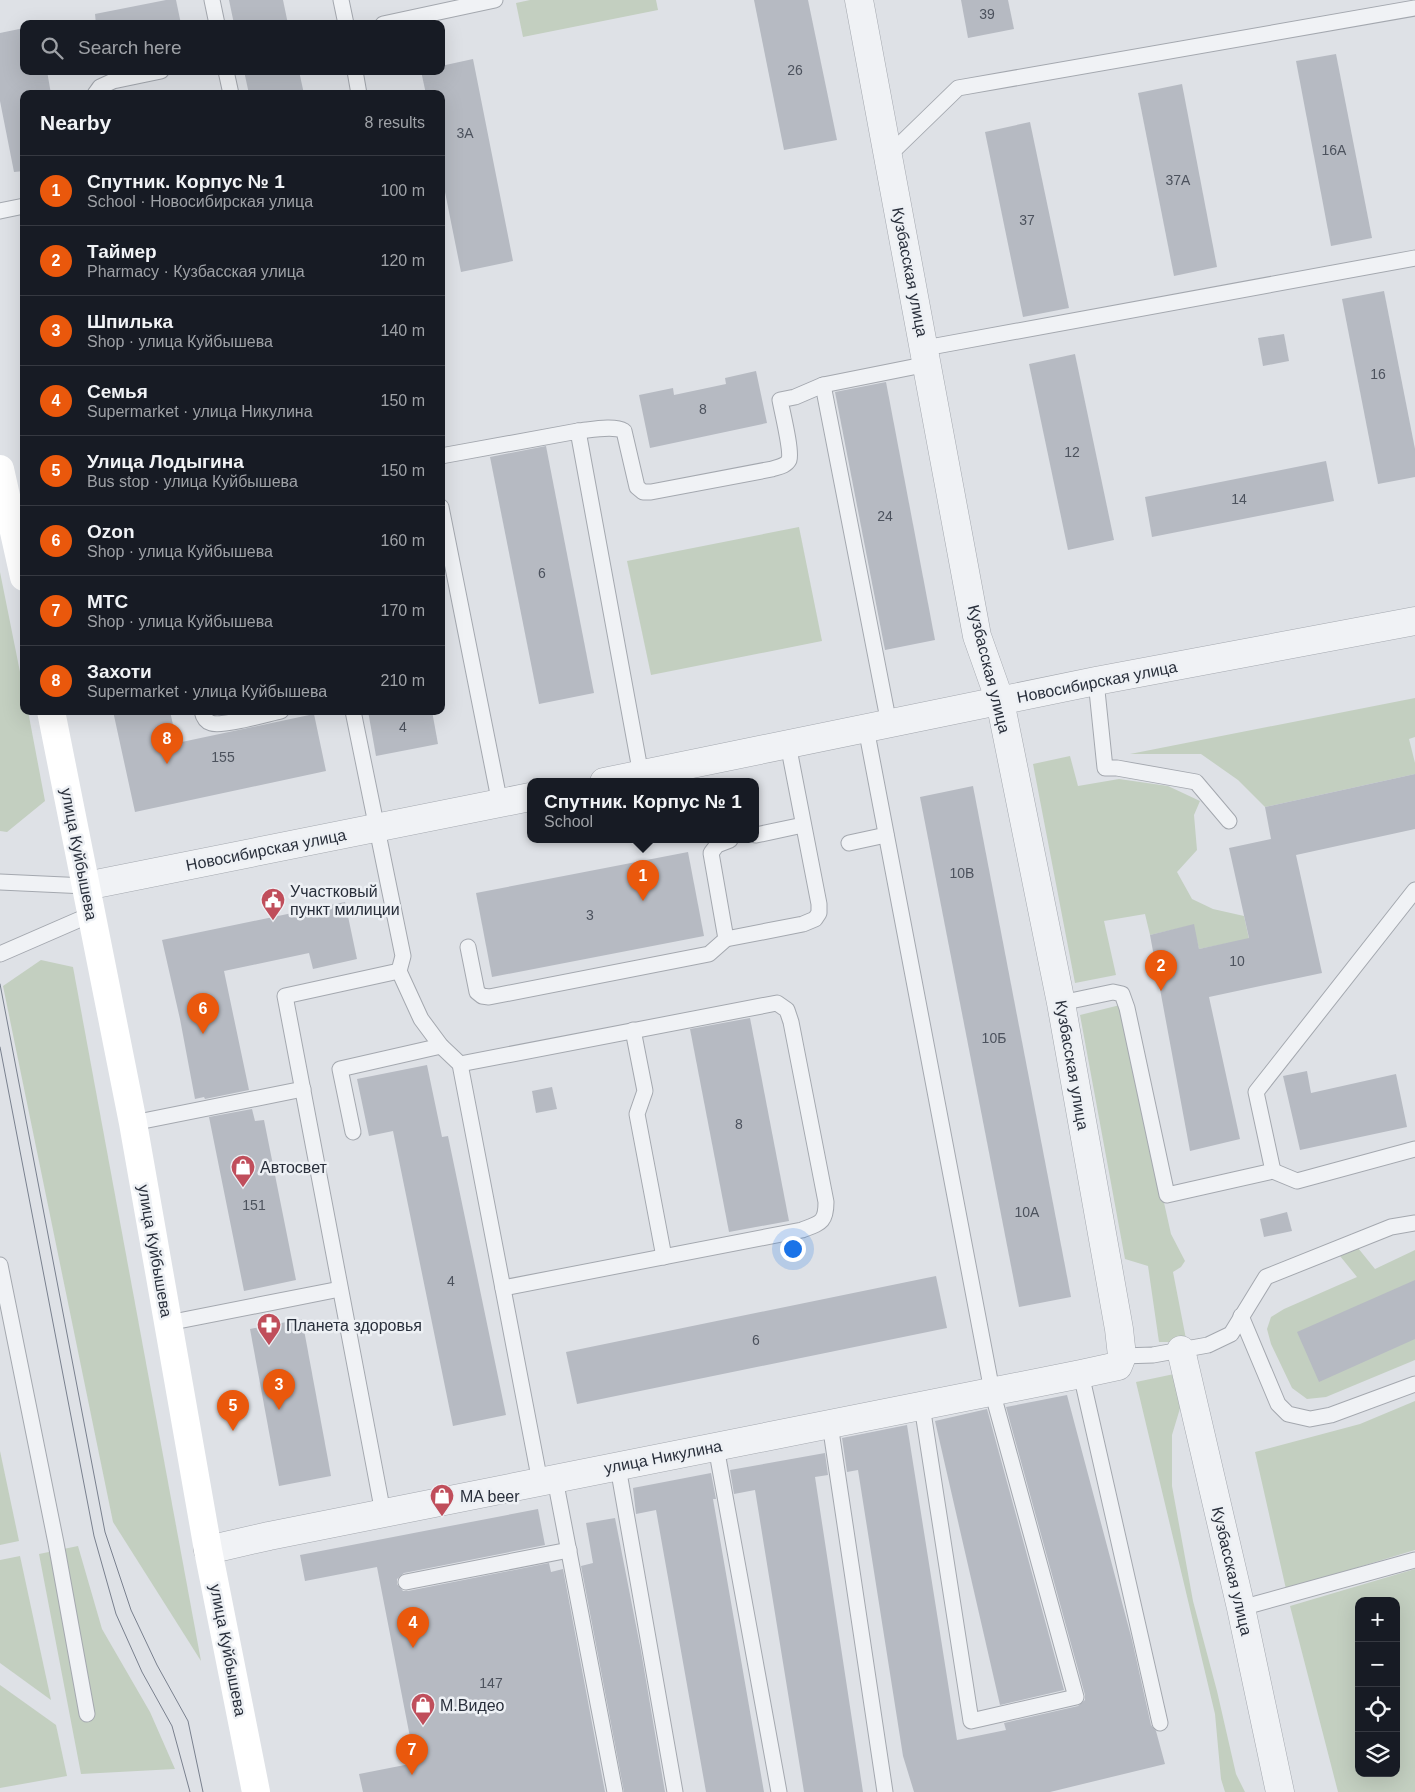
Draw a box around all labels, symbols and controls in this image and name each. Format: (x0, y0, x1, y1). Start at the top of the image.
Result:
house number: 39 (979, 6, 995, 22)
search box (20, 20, 445, 75)
icon: search (38, 34, 66, 62)
text: Search here (78, 37, 182, 58)
house number: 26 (787, 62, 803, 78)
text: Nearby (40, 111, 111, 134)
text: 8 results (365, 114, 425, 131)
house number: 3А (456, 125, 474, 141)
house number: 16А (1322, 142, 1347, 158)
text: Спутник. Корпус № 1 (87, 171, 285, 192)
house number: 37А (1166, 172, 1191, 188)
text: 1 (52, 182, 60, 199)
text: 100 m (381, 182, 425, 199)
text: School · Новосибирская улица (87, 193, 313, 210)
street label: Кузбасская улица (889, 206, 931, 338)
house number: 37 (1019, 212, 1035, 228)
text: Таймер (87, 241, 157, 262)
text: 2 (52, 252, 60, 269)
text: 120 m (381, 252, 425, 269)
text: Pharmacy · Кузбасская улица (87, 263, 305, 280)
text: Шпилька (87, 311, 173, 332)
text: 3 (52, 322, 60, 339)
text: 140 m (381, 322, 425, 339)
text: Shop · улица Куйбышева (87, 333, 273, 350)
house number: 16 (1370, 366, 1386, 382)
text: Семья (87, 381, 148, 402)
text: 4 (52, 392, 60, 409)
text: 150 m (381, 392, 425, 409)
house number: 8 (699, 401, 707, 417)
text: Supermarket · улица Никулина (87, 403, 313, 420)
house number: 12 (1064, 444, 1080, 460)
text: Улица Лодыгина (87, 451, 244, 472)
text: 5 (52, 462, 60, 479)
text: 150 m (381, 462, 425, 479)
text: Bus stop · улица Куйбышева (87, 473, 298, 490)
house number: 14 (1231, 491, 1247, 507)
house number: 24 (877, 508, 893, 524)
text: Ozon (87, 521, 135, 542)
text: 6 (52, 532, 60, 549)
text: 160 m (381, 532, 425, 549)
text: Shop · улица Куйбышева (87, 543, 273, 560)
house number: 6 (538, 565, 546, 581)
text: МТС (87, 591, 128, 612)
text: 7 (52, 602, 60, 619)
text: 170 m (381, 602, 425, 619)
street label: Кузбасская улица (965, 603, 1013, 735)
text: Shop · улица Куйбышева (87, 613, 273, 630)
street label: Новосибирская улица (1015, 658, 1179, 706)
text: Захоти (87, 661, 152, 682)
text: 8 (52, 672, 60, 689)
text: 210 m (381, 672, 425, 689)
text: Supermarket · улица Куйбышева (87, 683, 327, 700)
house number: 4 (399, 719, 407, 735)
pin: 8 (151, 723, 183, 764)
house number: 155 (211, 749, 235, 765)
popup (527, 778, 759, 843)
street label: улица Куйбышева (58, 786, 100, 922)
text: Спутник. Корпус № 1 (544, 791, 742, 812)
text: School (544, 813, 593, 830)
street label: Новосибирская улица (184, 826, 348, 874)
pin: 1 (627, 860, 659, 901)
house number: 10В (950, 865, 974, 881)
place label: Участковый пункт милиции (290, 883, 400, 918)
public building icon: Участковый пункт милиции (260, 887, 286, 921)
house number: 3 (586, 907, 594, 923)
pin: 2 (1145, 950, 1177, 991)
house number: 10 (1229, 953, 1245, 969)
pin: 6 (187, 993, 219, 1034)
street label: Кузбасская улица (1052, 999, 1092, 1131)
house number: 10Б (982, 1030, 1006, 1046)
house number: 8 (735, 1116, 743, 1132)
shop icon: Автосвет (230, 1154, 256, 1188)
place label: Автосвет (260, 1159, 328, 1176)
street label: улица Куйбышева (135, 1183, 175, 1319)
house number: 151 (242, 1197, 266, 1213)
house number: 10А (1015, 1204, 1040, 1220)
your location (780, 1236, 806, 1262)
house number: 4 (447, 1273, 455, 1289)
pharmacy icon: Планета здоровья (256, 1312, 282, 1346)
place label: Планета здоровья (286, 1317, 422, 1334)
house number: 6 (752, 1332, 760, 1348)
pin: 3 (263, 1369, 295, 1410)
pin: 5 (217, 1390, 249, 1431)
street label: улица Никулина (603, 1437, 723, 1477)
shop icon: MA beer (429, 1483, 455, 1517)
place label: MA beer (460, 1488, 520, 1505)
street label: Кузбасская улица (1209, 1505, 1255, 1637)
street label: улица Куйбышева (207, 1582, 249, 1718)
map controls (1355, 1597, 1400, 1777)
button: + (1355, 1597, 1400, 1642)
pin: 4 (397, 1607, 429, 1648)
button: − (1355, 1642, 1400, 1687)
house number: 147 (479, 1675, 503, 1691)
button: locate (1355, 1687, 1400, 1732)
shop icon: М.Видео (410, 1692, 436, 1726)
place label: М.Видео (440, 1697, 505, 1714)
button: layers (1355, 1732, 1400, 1777)
pin: 7 (396, 1734, 428, 1775)

